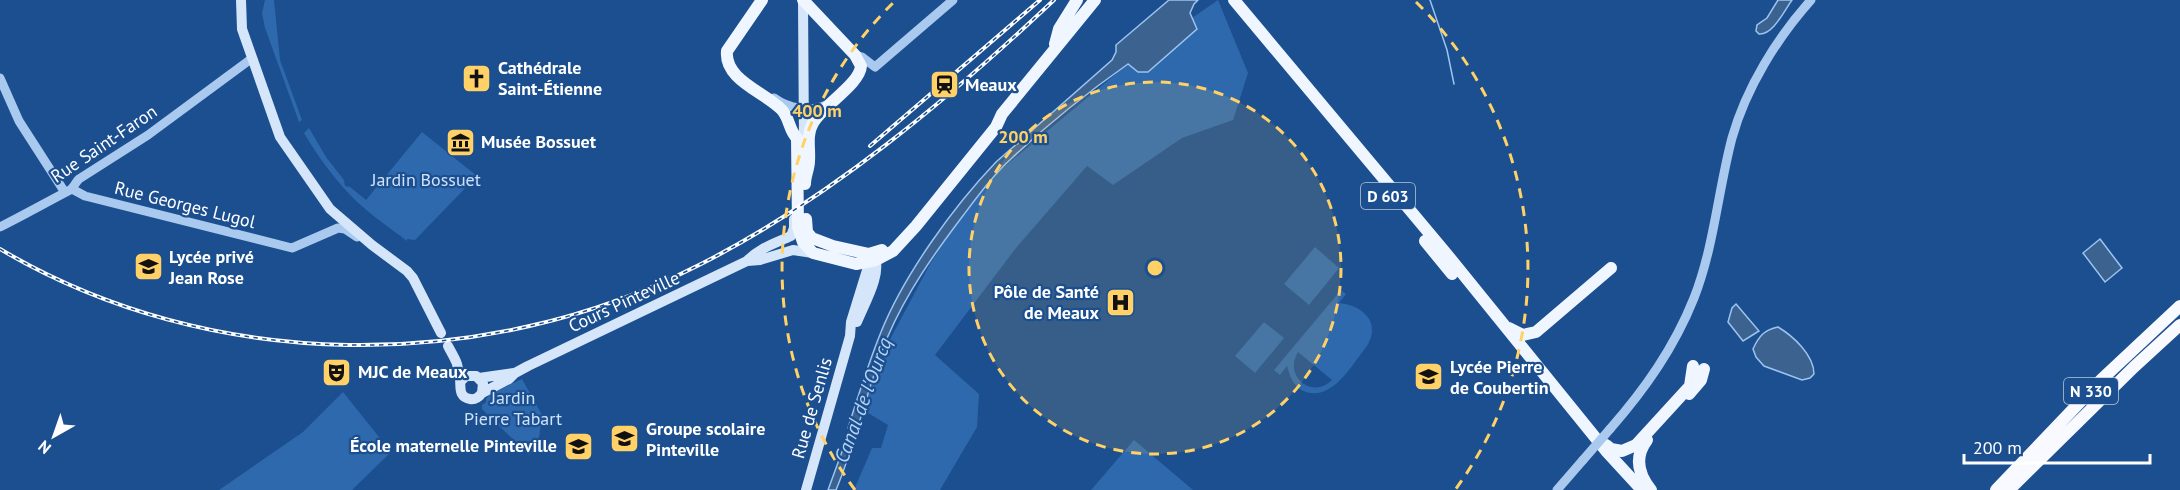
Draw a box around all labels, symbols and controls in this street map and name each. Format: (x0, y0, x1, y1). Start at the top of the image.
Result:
place label: Cathédrale Saint-Étienne (498, 56, 602, 100)
church icon: Cathédrale Saint-Étienne (461, 62, 493, 94)
station icon: Meaux (928, 69, 960, 101)
place label: Meaux (965, 73, 1017, 96)
text: 400 m (792, 99, 842, 122)
street label: Rue Saint-Faron (46, 100, 161, 188)
text: 200 m (998, 125, 1048, 148)
museum icon: Musée Bossuet (444, 126, 476, 158)
place label: Musée Bossuet (481, 130, 597, 153)
park label: Jardin Bossuet (370, 168, 481, 191)
street label: Rue Georges Lugol (112, 176, 259, 233)
road number: D 603 (1361, 183, 1415, 209)
place label: Lycée privé Jean Rose (168, 245, 254, 289)
school or university icon: Lycée privé Jean Rose (132, 251, 164, 283)
centre of rings (1145, 258, 1165, 278)
street label: Cours Pinteville (565, 266, 683, 337)
place label: Pôle de Santé de Meaux (994, 280, 1100, 324)
hospital icon: Pôle de Santé de Meaux (1104, 286, 1136, 318)
water label: Canal de l'Ourcq (828, 334, 898, 466)
street label: Rue de Senlis (786, 355, 837, 461)
place label: Lycée Pierre de Coubertin (1450, 355, 1549, 399)
theatre icon: MJC de Meaux (321, 356, 353, 388)
place label: MJC de Meaux (358, 360, 468, 383)
school or university icon: Lycée Pierre de Coubertin (1413, 361, 1445, 393)
road number: N 330 (2064, 378, 2118, 404)
park label: Jardin Pierre Tabart (464, 386, 562, 430)
north arrow (24, 406, 84, 466)
place label: Groupe scolaire Pinteville (646, 417, 765, 461)
school or university icon: Groupe scolaire Pinteville (609, 423, 641, 455)
scale bar (1964, 427, 2150, 465)
school or university icon: École maternelle Pinteville (562, 430, 594, 462)
place label: École maternelle Pinteville (350, 434, 557, 457)
text: N (34, 436, 55, 459)
text: 200 m (1973, 436, 2022, 459)

